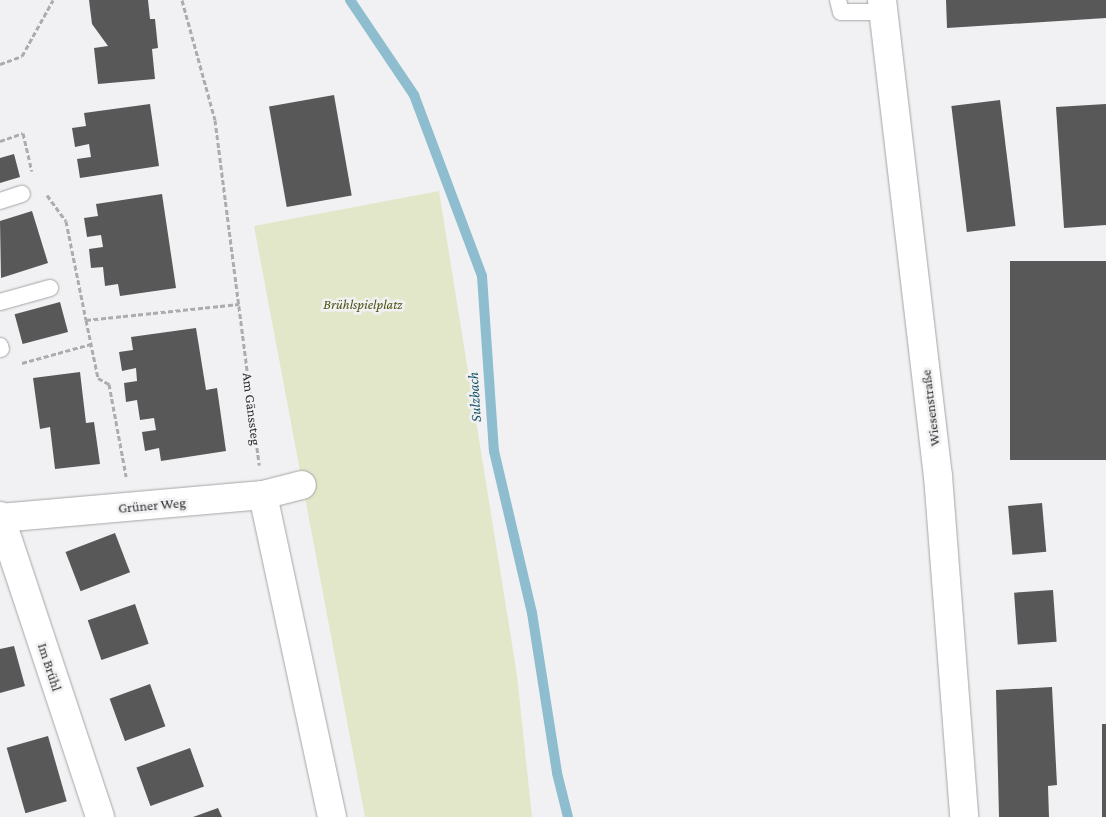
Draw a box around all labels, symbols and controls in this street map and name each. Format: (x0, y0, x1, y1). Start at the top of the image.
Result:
park label: Brühlspielplatz (323, 296, 403, 312)
street label: Wiesenstraße (917, 369, 943, 447)
water label: Sulzbach (464, 371, 486, 423)
street label: Am Gänssteg (239, 372, 265, 446)
street label: Grüner Weg (118, 494, 186, 516)
street label: Im Brühl (34, 641, 66, 693)

